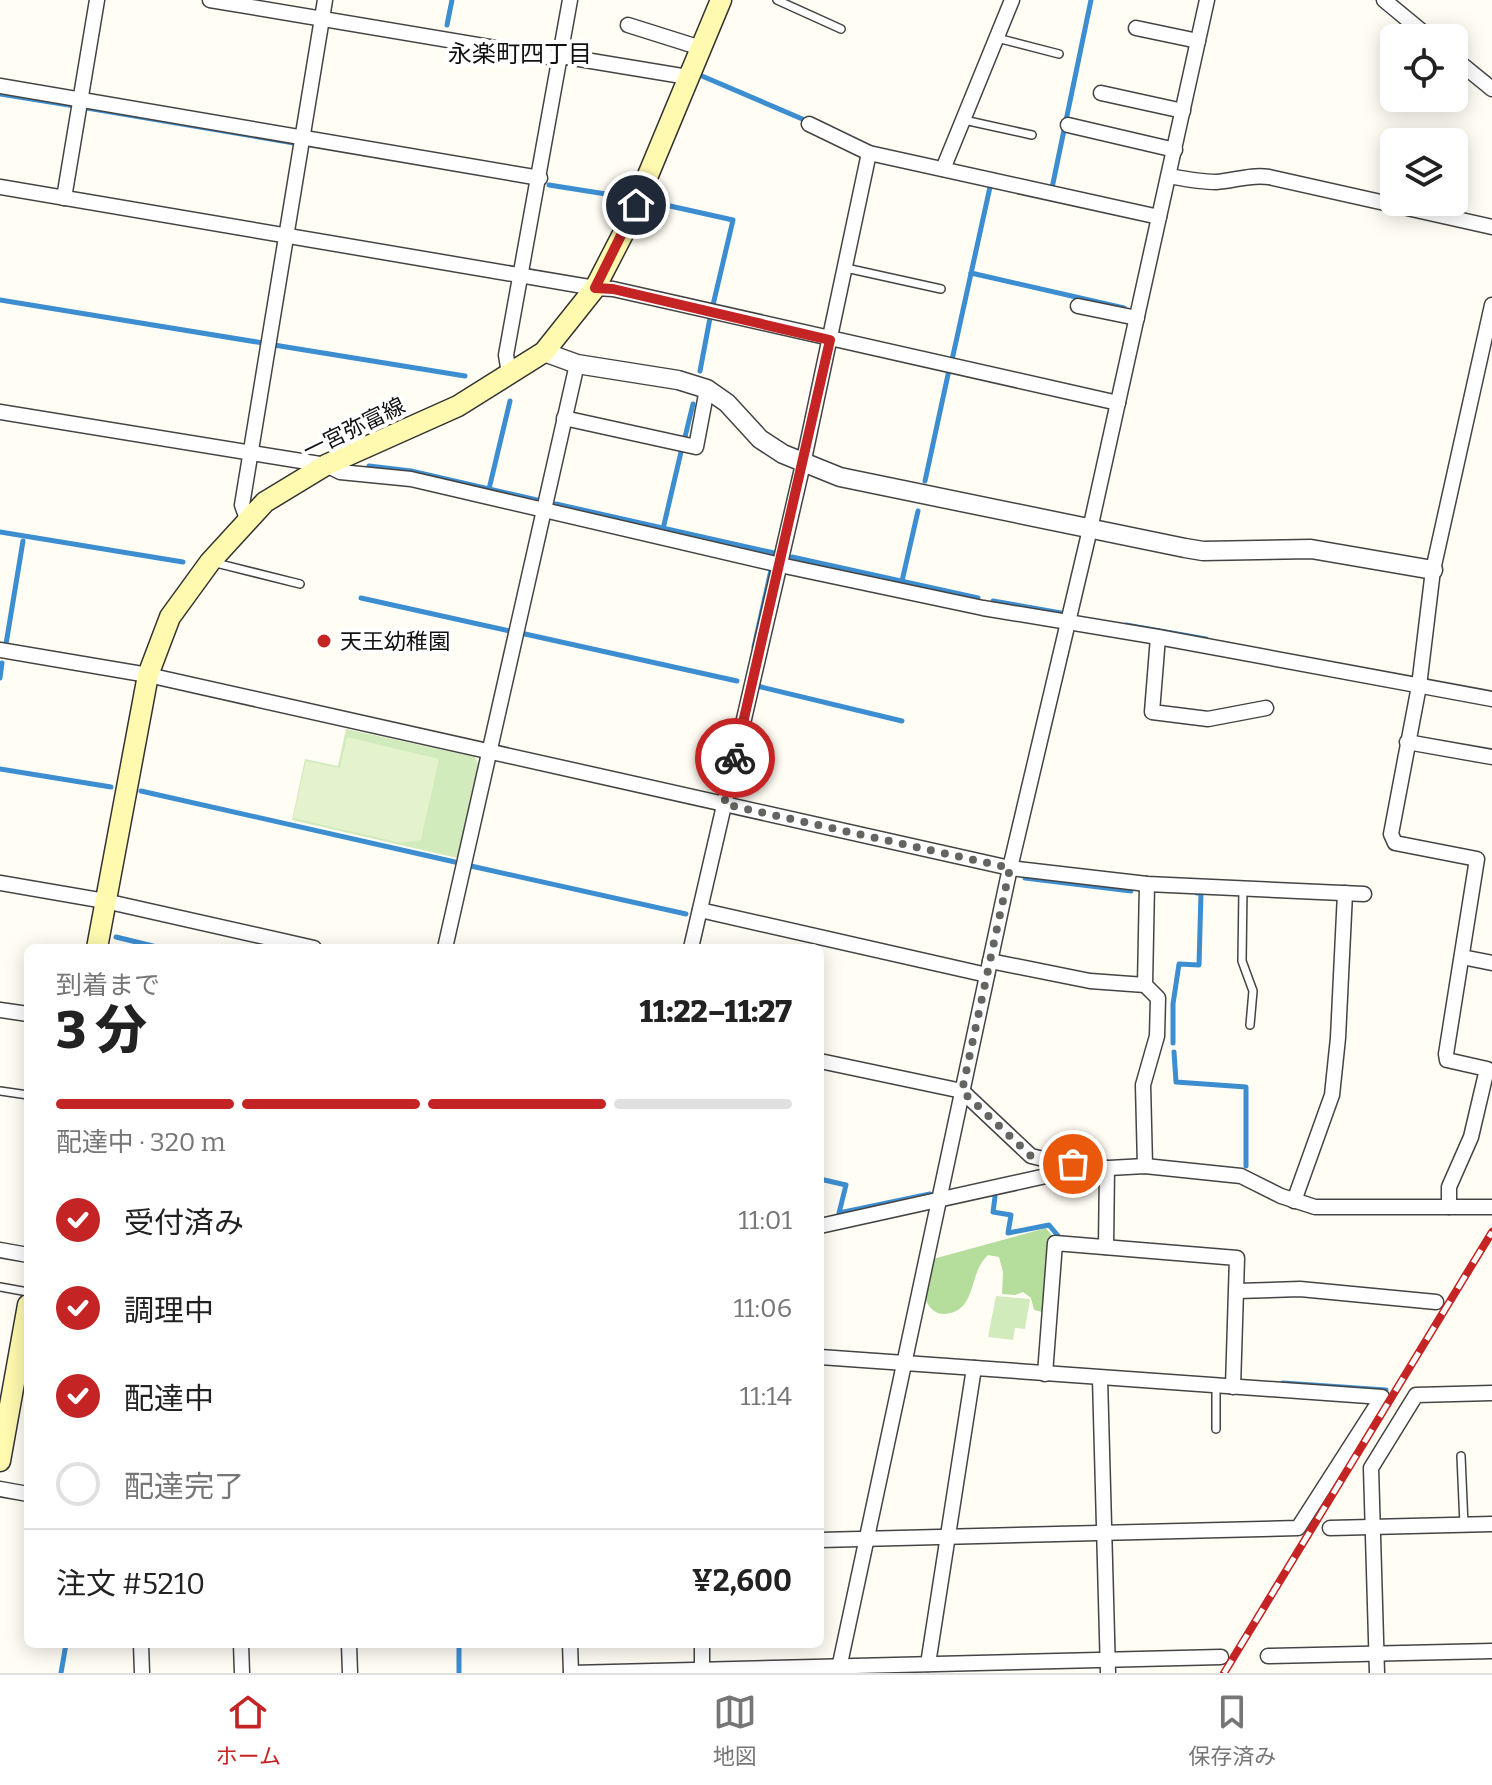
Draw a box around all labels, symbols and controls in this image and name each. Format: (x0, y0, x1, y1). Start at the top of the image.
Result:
map controls (1380, 24, 1468, 216)
button: locate (1380, 24, 1468, 112)
district label: 永楽町四丁目 (448, 40, 592, 68)
button: layers (1380, 128, 1468, 216)
pin (602, 171, 670, 239)
icon: home (614, 183, 658, 227)
street label: 一宮弥富線 (299, 392, 409, 464)
place label: 天王幼稚園 (340, 628, 450, 655)
marker: 天王幼稚園 (315, 632, 333, 650)
courier (695, 718, 775, 798)
icon: bike (713, 736, 757, 780)
text: 到着まで (56, 970, 160, 1001)
text: 11:22–11:27 (640, 994, 792, 1030)
text: 3 分 (56, 999, 147, 1062)
text: 配達中 · 320 m (56, 1127, 226, 1158)
pin (1039, 1130, 1107, 1198)
icon: bag (1051, 1142, 1095, 1186)
icon: check (56, 1198, 100, 1242)
text: 受付済み (124, 1205, 244, 1241)
text: 11:01 (738, 1205, 792, 1236)
icon: check (56, 1286, 100, 1330)
text: 調理中 (124, 1293, 214, 1329)
text: 11:06 (733, 1293, 792, 1324)
icon: check (56, 1374, 100, 1418)
text: 配達中 (124, 1381, 214, 1417)
text: 11:14 (740, 1381, 792, 1412)
text: 配達完了 (124, 1469, 244, 1505)
text: ¥2,600 (692, 1563, 792, 1599)
text: 注文 #5210 (56, 1566, 205, 1602)
tab: ホーム (216, 1690, 281, 1770)
tab: 地図 (713, 1690, 757, 1770)
tab: 保存済み (1188, 1690, 1276, 1770)

